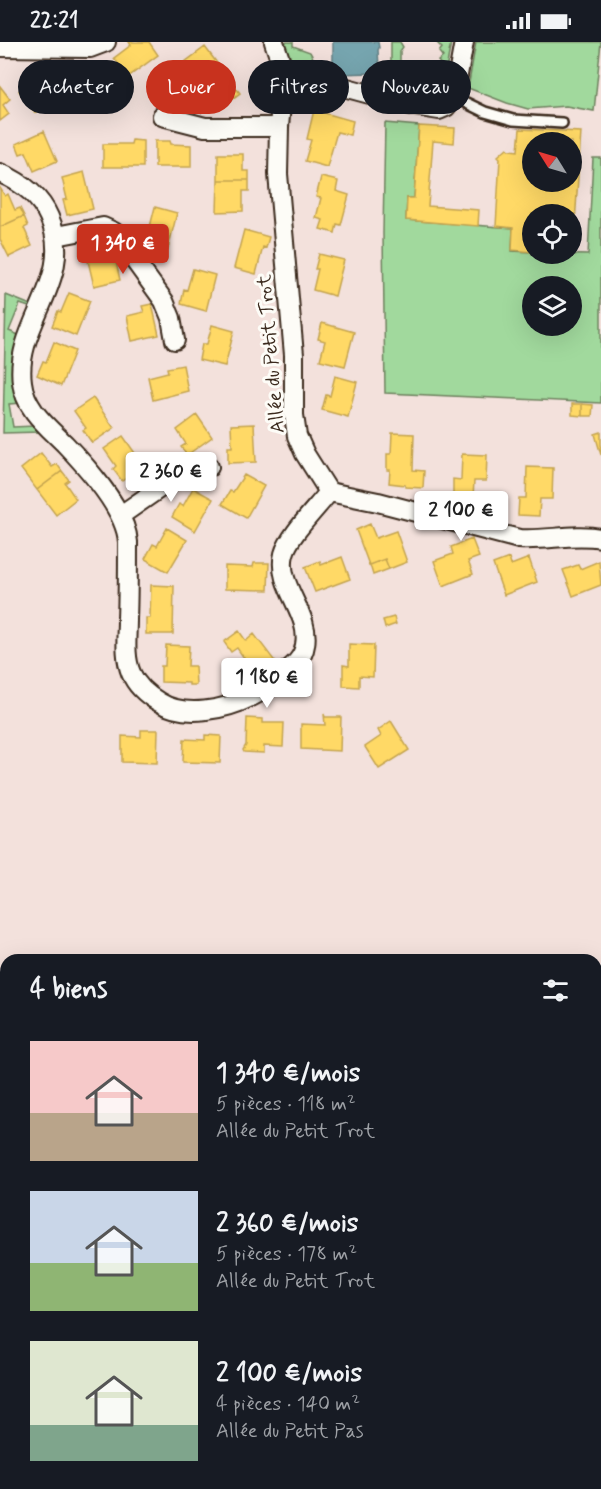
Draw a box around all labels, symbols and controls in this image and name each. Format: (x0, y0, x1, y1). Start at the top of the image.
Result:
text: 22:21 (30, 7, 79, 35)
chip: Acheter (18, 60, 134, 114)
chip: Louer (146, 60, 236, 114)
chip: Filtres (248, 60, 349, 114)
chip: Nouveau (361, 60, 471, 114)
north arrow (522, 132, 582, 192)
map controls (522, 132, 582, 336)
button: locate (522, 204, 582, 264)
pin: 1 340 € (68, 224, 178, 275)
text: 1 340 € (91, 230, 155, 257)
street label: Allée du Petit Trot (251, 273, 292, 434)
button: layers (522, 276, 582, 336)
pin: 2 360 € (116, 452, 226, 503)
text: 2 360 € (140, 458, 202, 485)
pin: 2 100 € (406, 491, 516, 542)
text: 2 100 € (428, 497, 494, 524)
pin: 1 180 € (212, 658, 322, 709)
text: 1 180 € (235, 664, 299, 691)
text: 4 biens (30, 973, 107, 1007)
icon: filters (539, 974, 572, 1007)
text: 1 340 €/mois (216, 1057, 360, 1091)
icon: home (78, 1065, 150, 1137)
text: 5 pièces · 118 m² (216, 1091, 356, 1118)
text: Allée du Petit Trot (216, 1118, 375, 1145)
text: 2 360 €/mois (216, 1207, 358, 1241)
icon: home (78, 1215, 150, 1287)
text: 5 pièces · 178 m² (216, 1241, 357, 1268)
text: Allée du Petit Trot (216, 1268, 375, 1295)
text: 2 100 €/mois (216, 1357, 362, 1391)
icon: home (78, 1365, 150, 1437)
text: 4 pièces · 140 m² (216, 1391, 360, 1418)
text: Allée du Petit Pas (216, 1418, 364, 1445)

